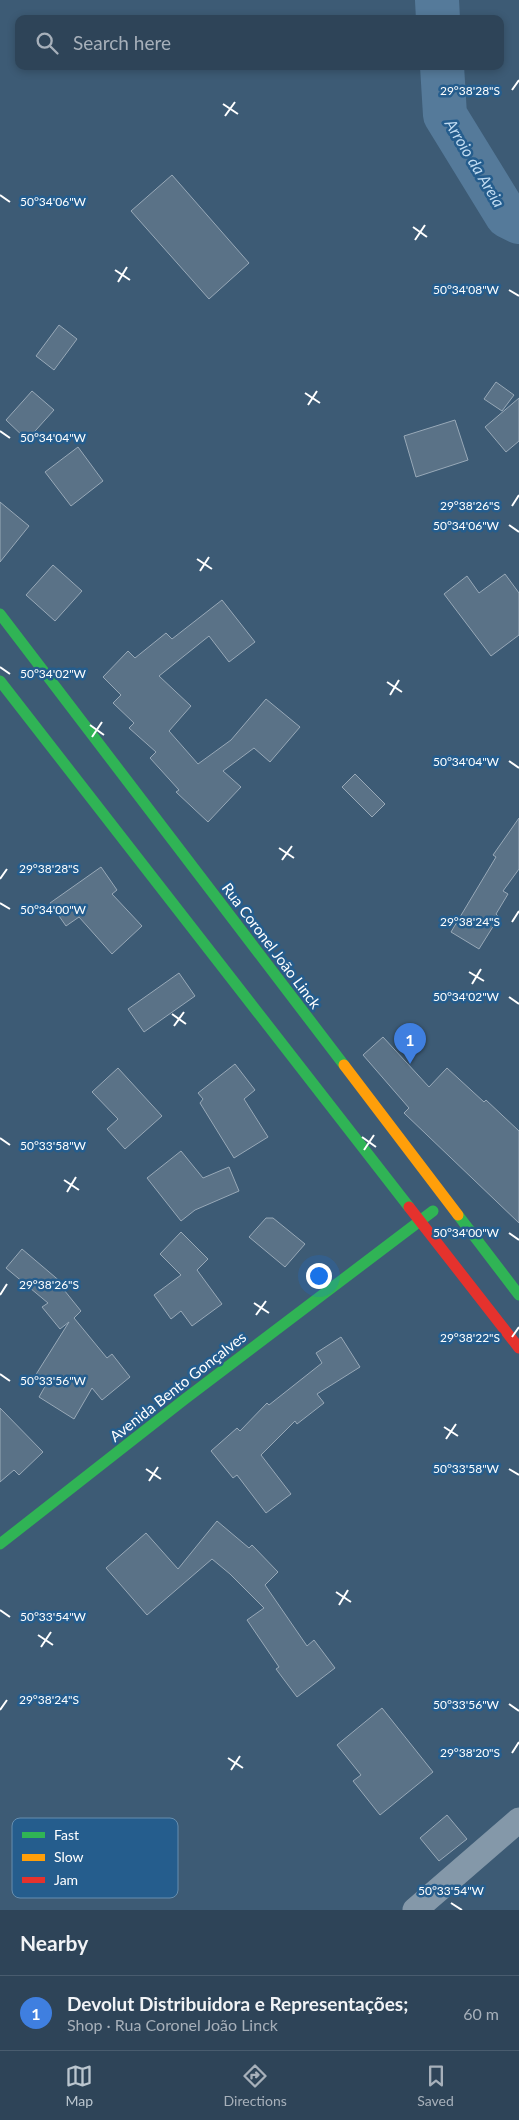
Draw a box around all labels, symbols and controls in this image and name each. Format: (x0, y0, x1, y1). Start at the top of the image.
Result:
search box (15, 15, 504, 70)
icon: search (33, 29, 61, 57)
text: Search here (73, 31, 171, 54)
text: 29°38'28"S (440, 83, 500, 98)
water label: Arroio da Areia (441, 114, 509, 210)
text: 50°34'06"W (20, 194, 87, 209)
text: 50°34'08"W (433, 282, 500, 297)
text: 50°34'04"W (20, 430, 87, 445)
text: 29°38'26"S (440, 498, 500, 513)
text: 50°34'06"W (433, 518, 500, 533)
text: 50°34'02"W (20, 666, 87, 681)
text: 50°34'04"W (433, 754, 500, 769)
text: 29°38'28"S (19, 861, 79, 876)
street label: Rua Coronel João Linck (219, 879, 325, 1012)
text: 50°34'00"W (20, 902, 87, 917)
text: 29°38'24"S (440, 914, 500, 929)
text: 50°34'02"W (433, 989, 500, 1004)
pin: 1 (394, 1023, 426, 1064)
text: 50°33'58"W (20, 1138, 87, 1153)
text: 50°34'00"W (433, 1225, 500, 1240)
your location (306, 1263, 332, 1289)
text: 29°38'26"S (19, 1277, 79, 1292)
street label: Avenida Bento Gonçalves (106, 1327, 249, 1445)
text: 29°38'22"S (440, 1330, 500, 1345)
text: 50°33'56"W (20, 1373, 87, 1388)
text: 50°33'58"W (433, 1461, 500, 1476)
text: 50°33'54"W (20, 1609, 87, 1624)
text: 29°38'24"S (19, 1692, 79, 1707)
text: 50°33'56"W (433, 1697, 500, 1712)
text: 29°38'20"S (440, 1745, 500, 1760)
legend (12, 1818, 178, 1898)
text: Fast (54, 1826, 79, 1843)
text: Slow (54, 1848, 84, 1865)
text: Jam (54, 1871, 78, 1888)
text: 50°33'54"W (418, 1883, 485, 1898)
text: Nearby (20, 1930, 88, 1955)
text: Devolut Distribuidora e Representações; (67, 1992, 408, 2015)
text: 1 (31, 2004, 41, 2023)
text: 60 m (463, 2004, 499, 2023)
text: Shop · Rua Coronel João Linck (67, 2015, 278, 2034)
tab: Map (65, 2062, 93, 2109)
tab: Directions (224, 2062, 287, 2109)
tab: Saved (417, 2062, 454, 2109)

